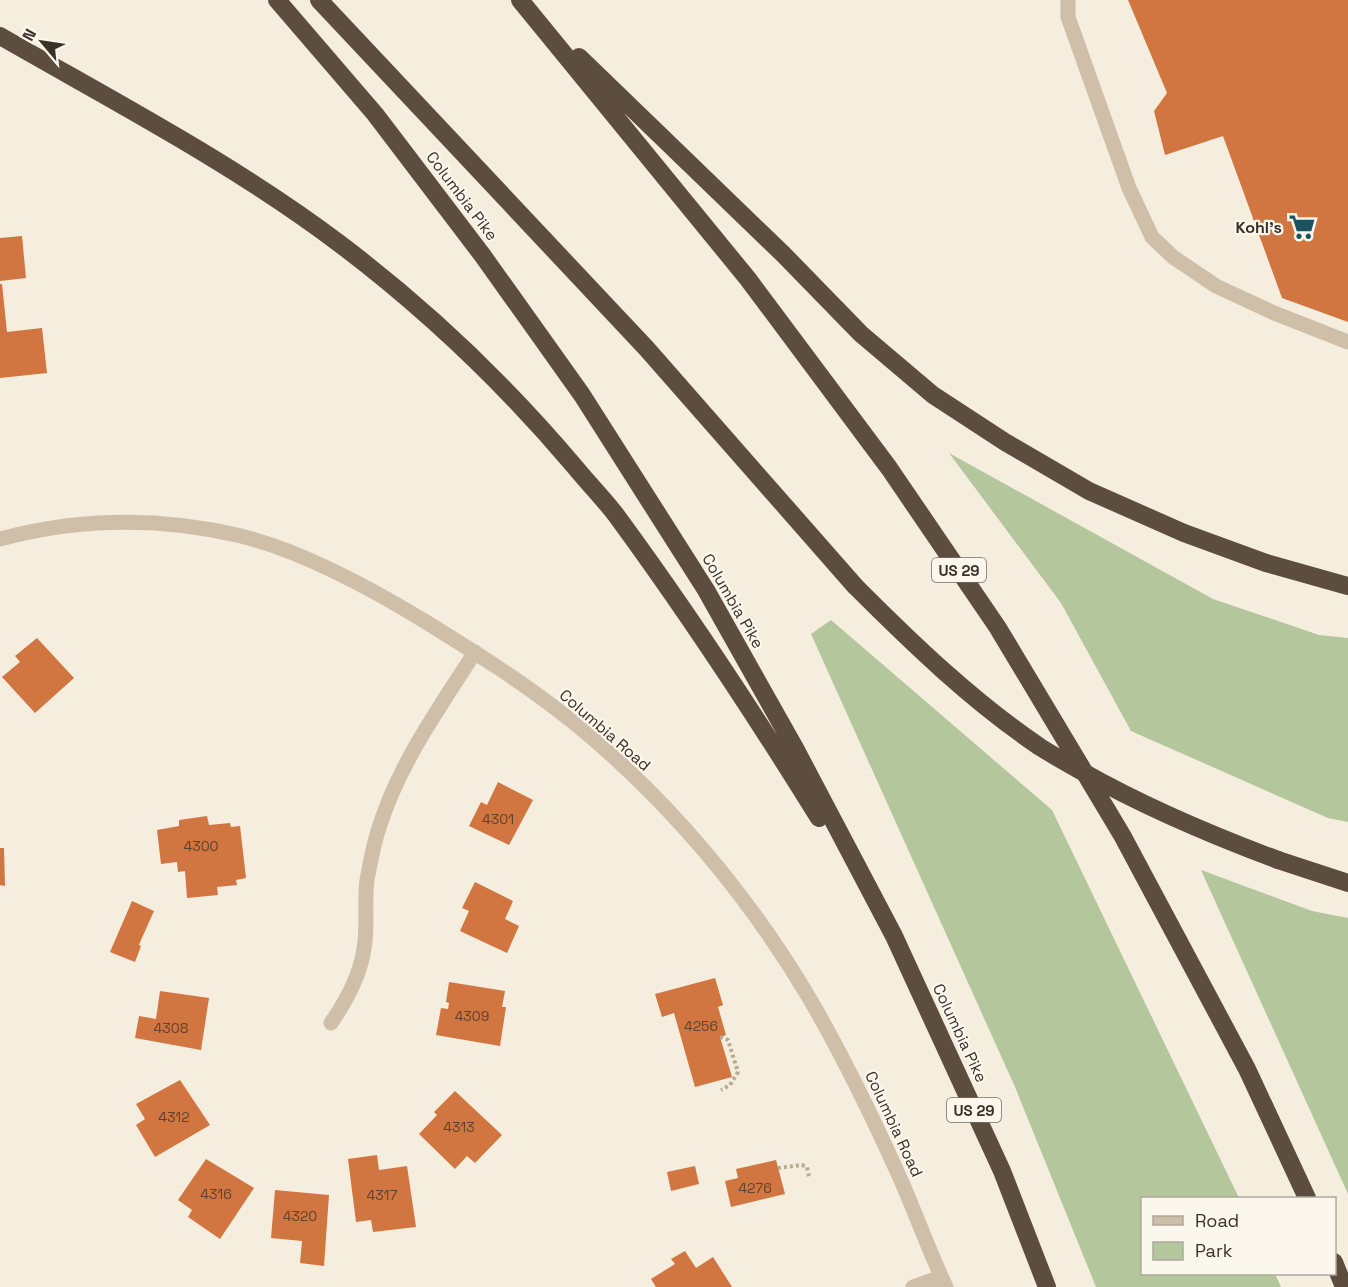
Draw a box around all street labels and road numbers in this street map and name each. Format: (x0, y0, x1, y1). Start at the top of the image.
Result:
street label: Columbia Pike (422, 147, 502, 245)
street label: Columbia Pike (697, 550, 769, 652)
road number: US 29 (932, 558, 986, 582)
street label: Columbia Road (555, 685, 655, 775)
street label: Columbia Pike (928, 980, 992, 1086)
street label: Columbia Road (860, 1068, 928, 1180)
road number: US 29 (947, 1098, 1001, 1122)

